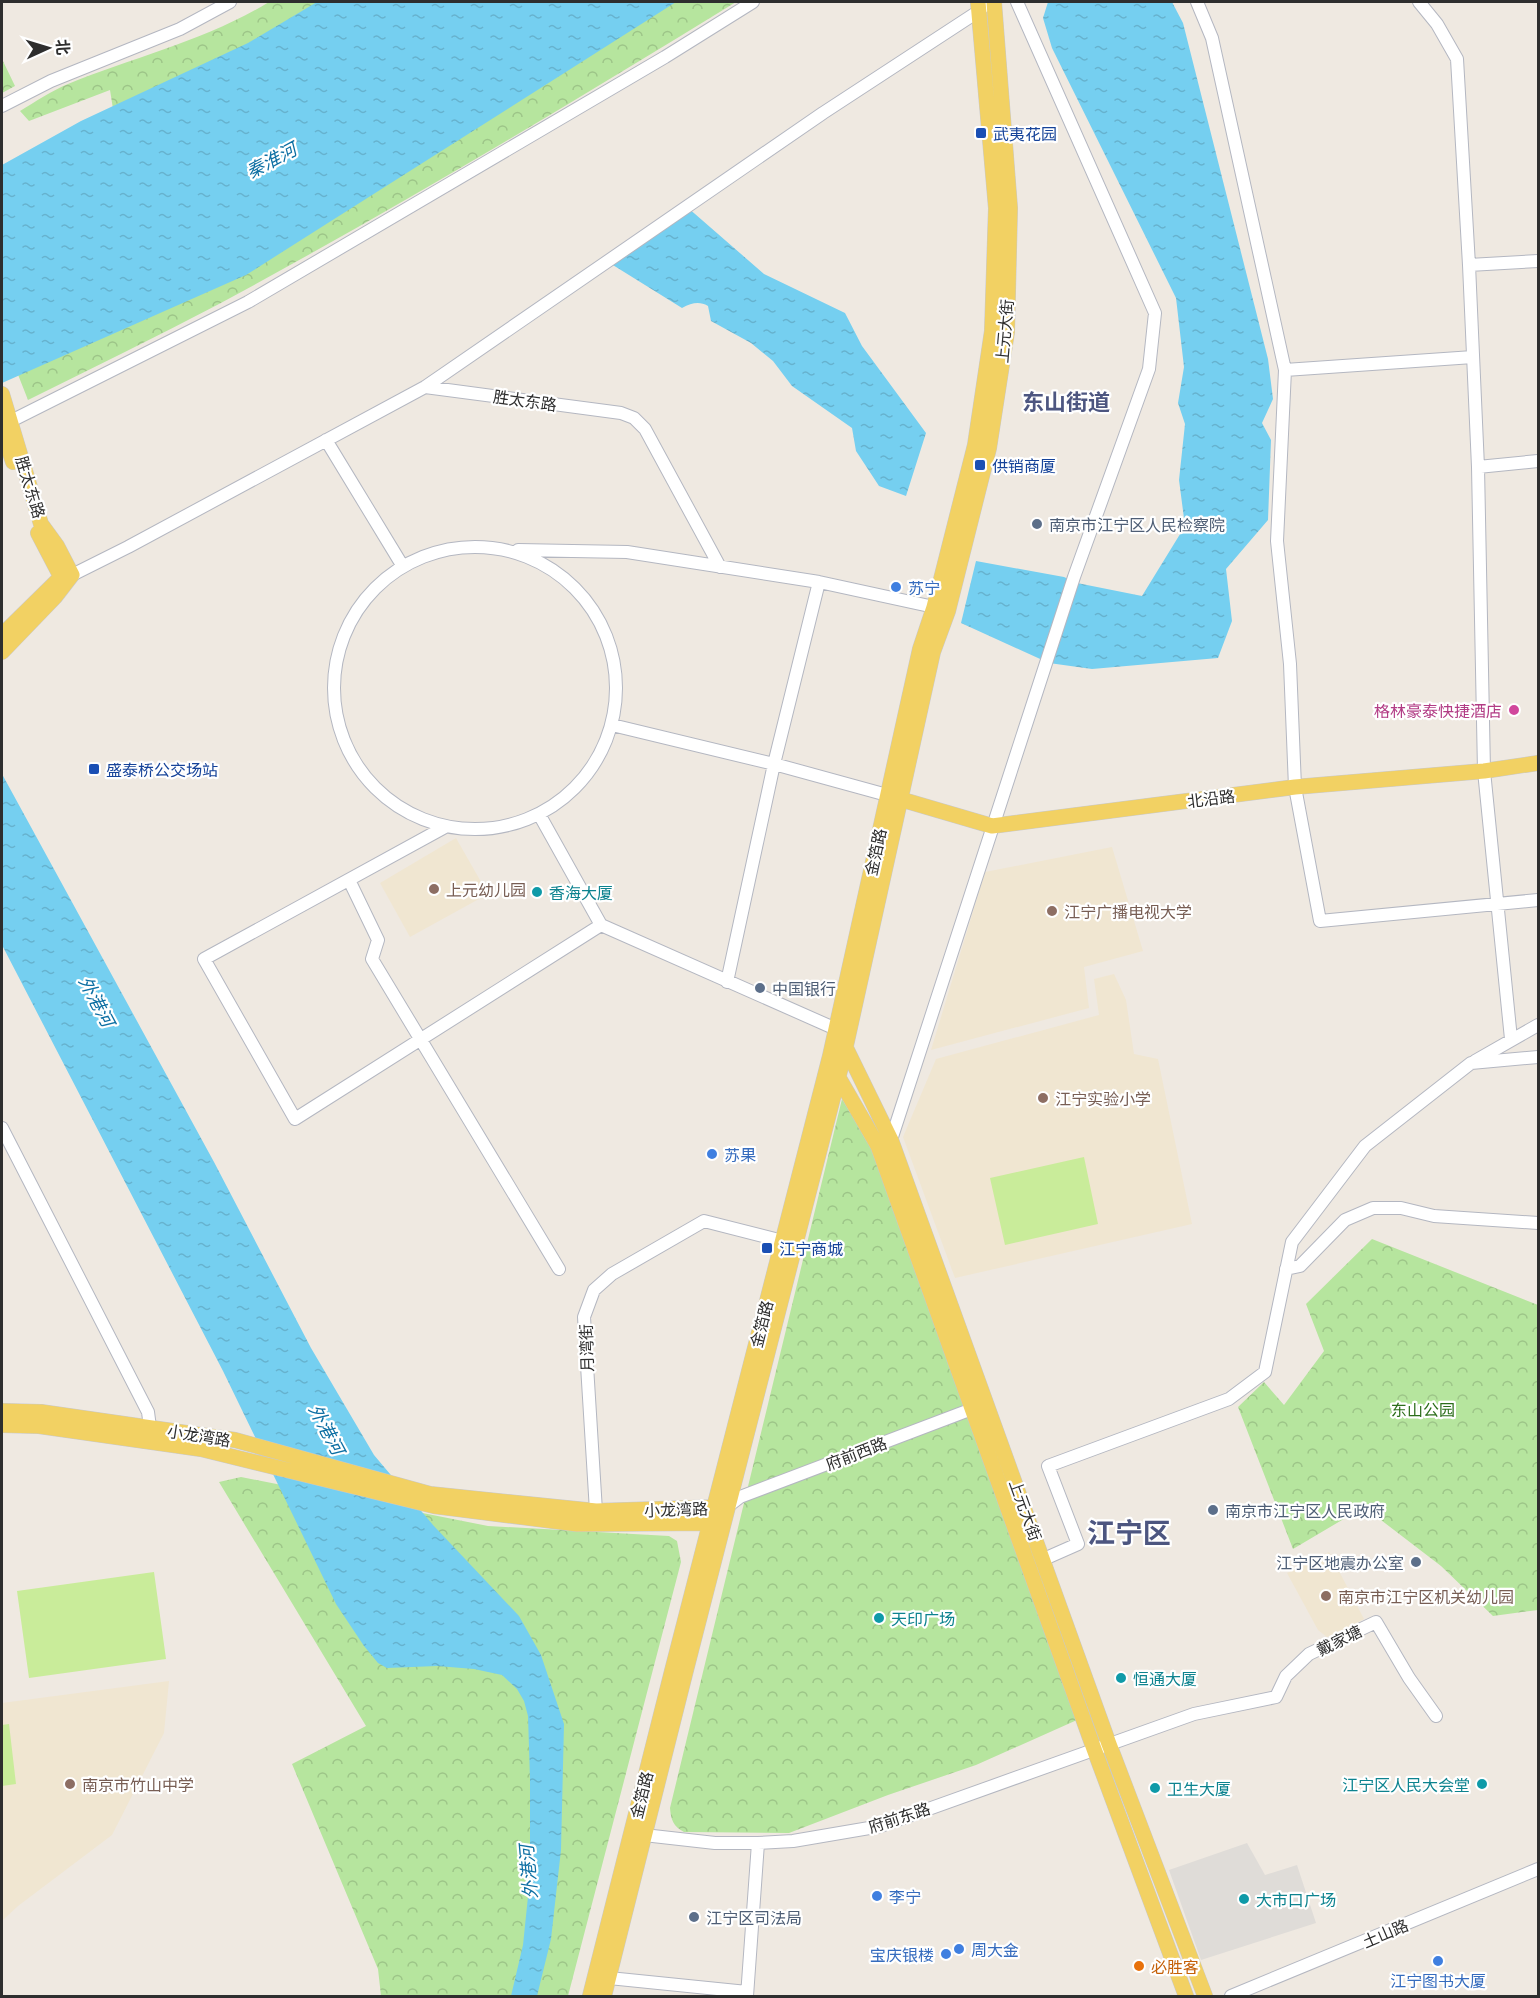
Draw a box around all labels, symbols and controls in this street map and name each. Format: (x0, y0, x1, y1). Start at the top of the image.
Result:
north arrow (18, 18, 78, 78)
text: 北 (53, 38, 73, 56)
place label: 武夷花园 (993, 124, 1057, 143)
marker: 武夷花园 (974, 126, 988, 140)
water label: 秦淮河 (242, 136, 303, 182)
street label: 上元大街 (992, 298, 1016, 364)
street label: 胜太东路 (492, 386, 558, 414)
district label: 东山街道 (1022, 388, 1110, 414)
street label: 胜太东路 (13, 454, 49, 520)
place label: 供销商厦 (992, 456, 1056, 475)
marker: 供销商厦 (973, 458, 987, 472)
place label: 南京市江宁区人民检察院 (1049, 515, 1225, 534)
marker: 南京市江宁区人民检察院 (1030, 517, 1044, 531)
place label: 苏宁 (908, 578, 940, 597)
marker: 苏宁 (889, 580, 903, 594)
place label: 格林豪泰快捷酒店 (1374, 701, 1502, 720)
marker: 格林豪泰快捷酒店 (1507, 703, 1521, 717)
place label: 盛泰桥公交场站 (106, 760, 218, 779)
marker: 盛泰桥公交场站 (87, 762, 101, 776)
street label: 北沿路 (1186, 786, 1236, 810)
street label: 金箔路 (861, 827, 889, 877)
place label: 上元幼儿园 (446, 880, 526, 899)
marker: 上元幼儿园 (427, 882, 441, 896)
place label: 香海大厦 (549, 883, 613, 902)
marker: 香海大厦 (530, 885, 544, 899)
place label: 江宁广播电视大学 (1064, 902, 1192, 921)
marker: 江宁广播电视大学 (1045, 904, 1059, 918)
water label: 外港河 (75, 972, 121, 1033)
place label: 中国银行 (772, 979, 836, 998)
marker: 中国银行 (753, 981, 767, 995)
place label: 江宁实验小学 (1055, 1089, 1151, 1108)
marker: 江宁实验小学 (1036, 1091, 1050, 1105)
place label: 苏果 (724, 1145, 756, 1164)
marker: 苏果 (705, 1147, 719, 1161)
place label: 江宁商城 (779, 1239, 843, 1258)
marker: 江宁商城 (760, 1241, 774, 1255)
street label: 金箔路 (746, 1298, 776, 1350)
street label: 月湾街 (576, 1324, 596, 1372)
water label: 外港河 (305, 1400, 351, 1461)
park label: 东山公园 (1391, 1400, 1455, 1419)
street label: 小龙湾路 (166, 1421, 232, 1449)
street label: 府前西路 (823, 1433, 889, 1473)
street label: 上元大街 (1006, 1477, 1046, 1543)
street label: 小龙湾路 (644, 1498, 708, 1520)
place label: 南京市江宁区人民政府 (1225, 1501, 1385, 1520)
marker: 南京市江宁区人民政府 (1206, 1503, 1220, 1517)
district label: 江宁区 (1087, 1515, 1171, 1549)
place label: 江宁区地震办公室 (1276, 1553, 1404, 1572)
marker: 江宁区地震办公室 (1409, 1555, 1423, 1569)
place label: 南京市江宁区机关幼儿园 (1338, 1587, 1514, 1606)
marker: 南京市江宁区机关幼儿园 (1319, 1589, 1333, 1603)
place label: 天印广场 (891, 1609, 955, 1628)
marker: 天印广场 (872, 1611, 886, 1625)
street label: 戴家塘 (1313, 1621, 1365, 1659)
place label: 恒通大厦 (1133, 1669, 1197, 1688)
marker: 恒通大厦 (1114, 1671, 1128, 1685)
street label: 金箔路 (626, 1769, 656, 1821)
place label: 南京市竹山中学 (82, 1775, 194, 1794)
place label: 江宁区人民大会堂 (1342, 1775, 1470, 1794)
marker: 南京市竹山中学 (63, 1777, 77, 1791)
marker: 江宁区人民大会堂 (1475, 1777, 1489, 1791)
place label: 卫生大厦 (1167, 1779, 1231, 1798)
marker: 卫生大厦 (1148, 1781, 1162, 1795)
street label: 府前东路 (866, 1798, 932, 1836)
water label: 外港河 (514, 1841, 541, 1900)
place label: 李宁 (889, 1887, 921, 1906)
marker: 李宁 (870, 1889, 884, 1903)
place label: 大市口广场 (1256, 1890, 1336, 1909)
marker: 大市口广场 (1237, 1892, 1251, 1906)
place label: 江宁区司法局 (706, 1908, 802, 1927)
marker: 江宁区司法局 (687, 1910, 701, 1924)
street label: 土山路 (1359, 1915, 1411, 1951)
place label: 周大金 (971, 1940, 1019, 1959)
marker: 周大金 (952, 1942, 966, 1956)
place label: 宝庆银楼 (870, 1945, 934, 1964)
marker: 宝庆银楼 (939, 1947, 953, 1961)
marker: 江宁图书大厦 (1431, 1954, 1445, 1968)
place label: 必胜客 (1151, 1957, 1199, 1976)
marker: 必胜客 (1132, 1959, 1146, 1973)
place label: 江宁图书大厦 (1390, 1971, 1486, 1990)

